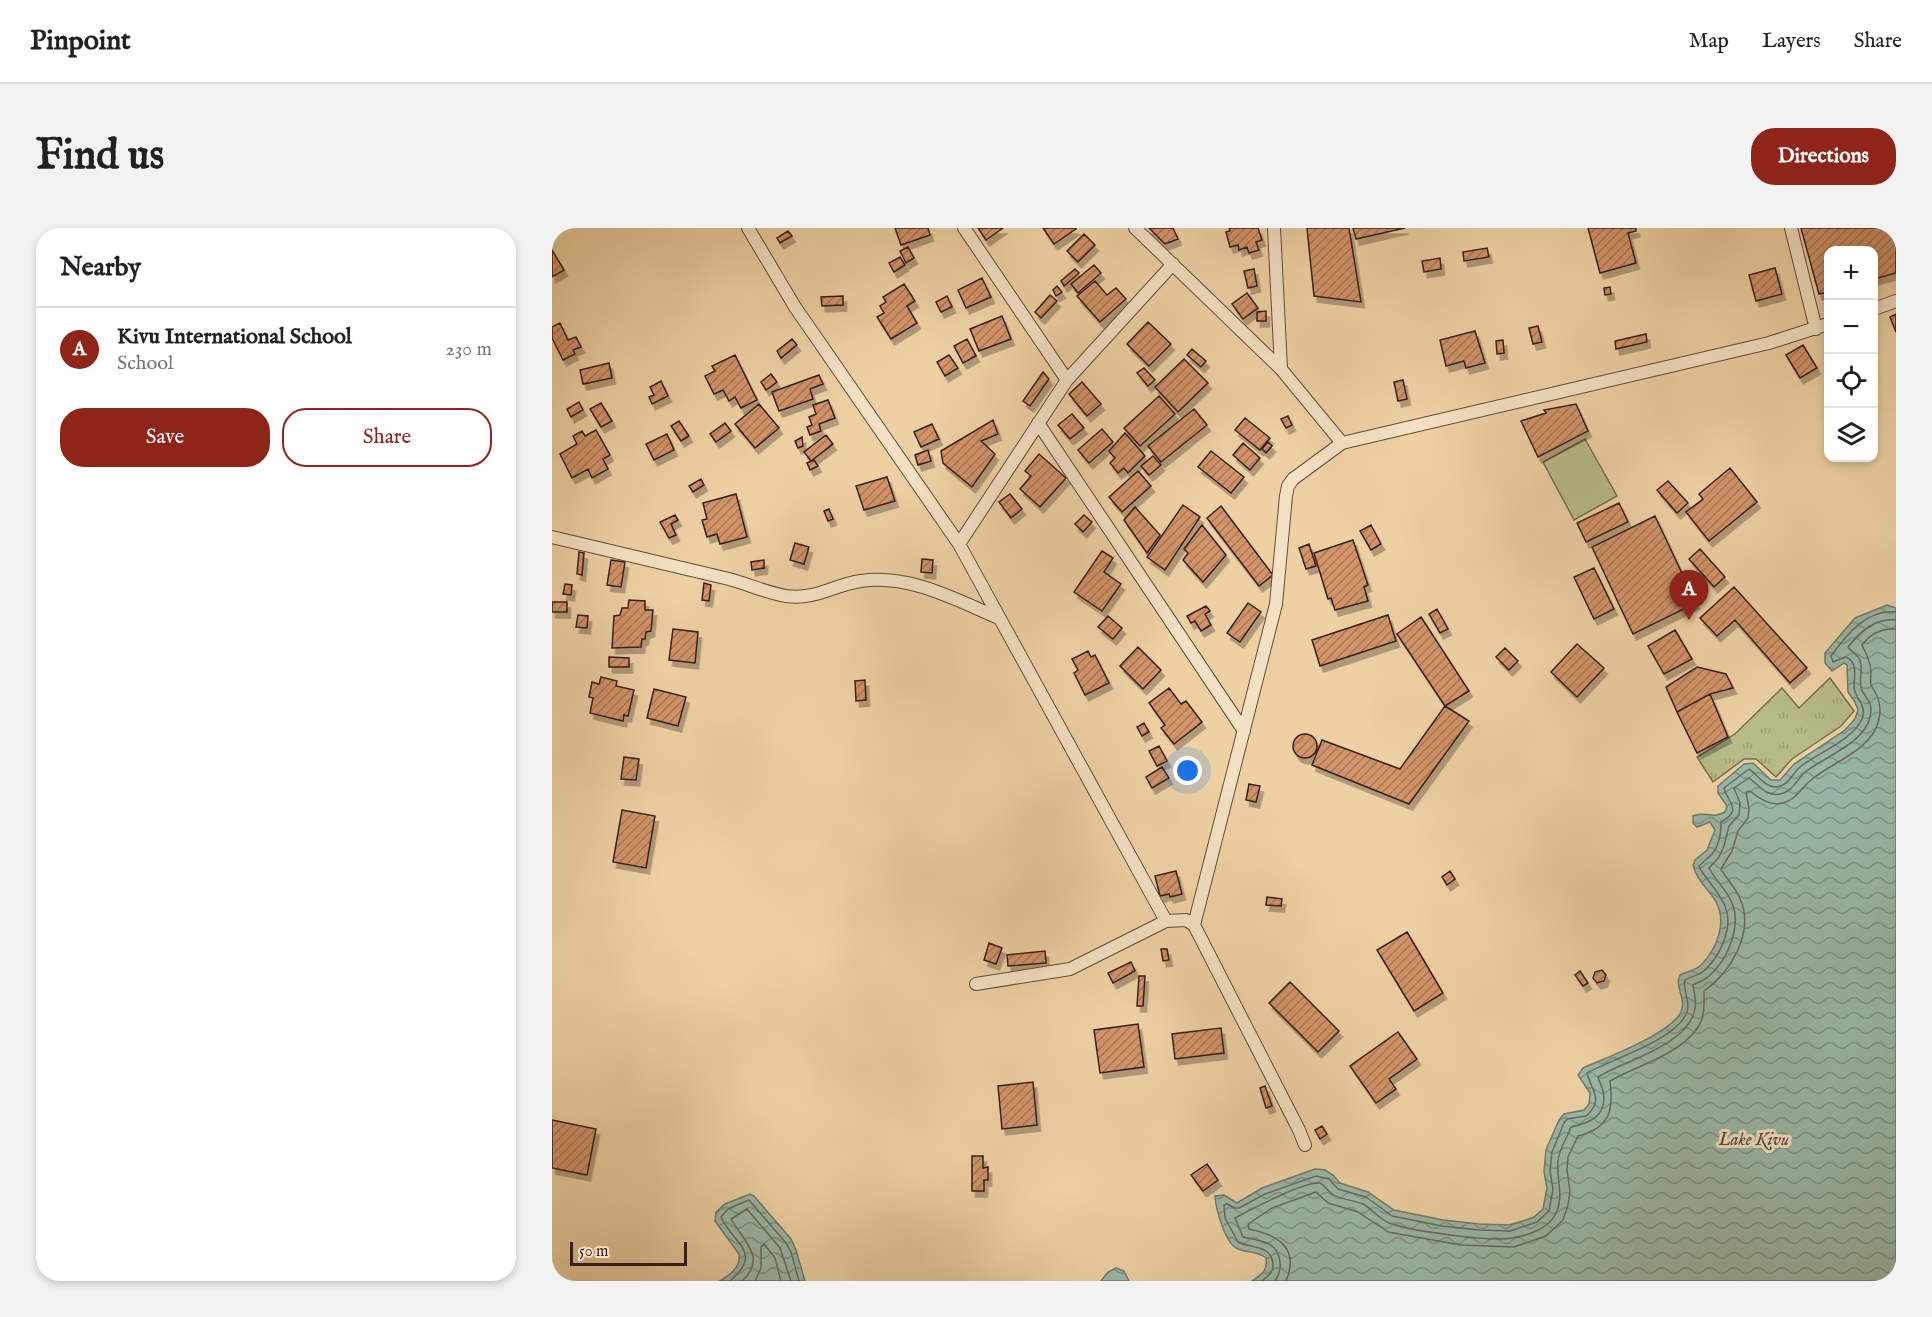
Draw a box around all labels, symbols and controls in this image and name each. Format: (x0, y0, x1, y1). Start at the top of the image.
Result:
text: Pinpoint (30, 24, 131, 59)
text: Map (1689, 28, 1729, 55)
text: Layers (1762, 28, 1821, 55)
text: Share (1854, 28, 1902, 55)
button: Directions (1751, 128, 1896, 185)
text: Find us (36, 130, 164, 183)
map controls (1824, 246, 1878, 462)
button: + (1824, 246, 1878, 300)
text: Nearby (60, 251, 141, 284)
button: − (1824, 300, 1878, 354)
text: Kivu International School (117, 323, 352, 351)
text: A (73, 337, 86, 362)
text: 230 m (446, 337, 492, 362)
text: School (117, 351, 173, 376)
button: locate (1824, 354, 1878, 408)
button: Save (60, 408, 270, 467)
button: Share (282, 408, 492, 467)
button: layers (1824, 408, 1878, 462)
pin: A (1670, 570, 1708, 620)
your location (1173, 756, 1202, 785)
water label: Lake Kivu (1718, 1129, 1789, 1152)
scale bar (570, 1239, 687, 1266)
text: 50 m (579, 1242, 608, 1262)

